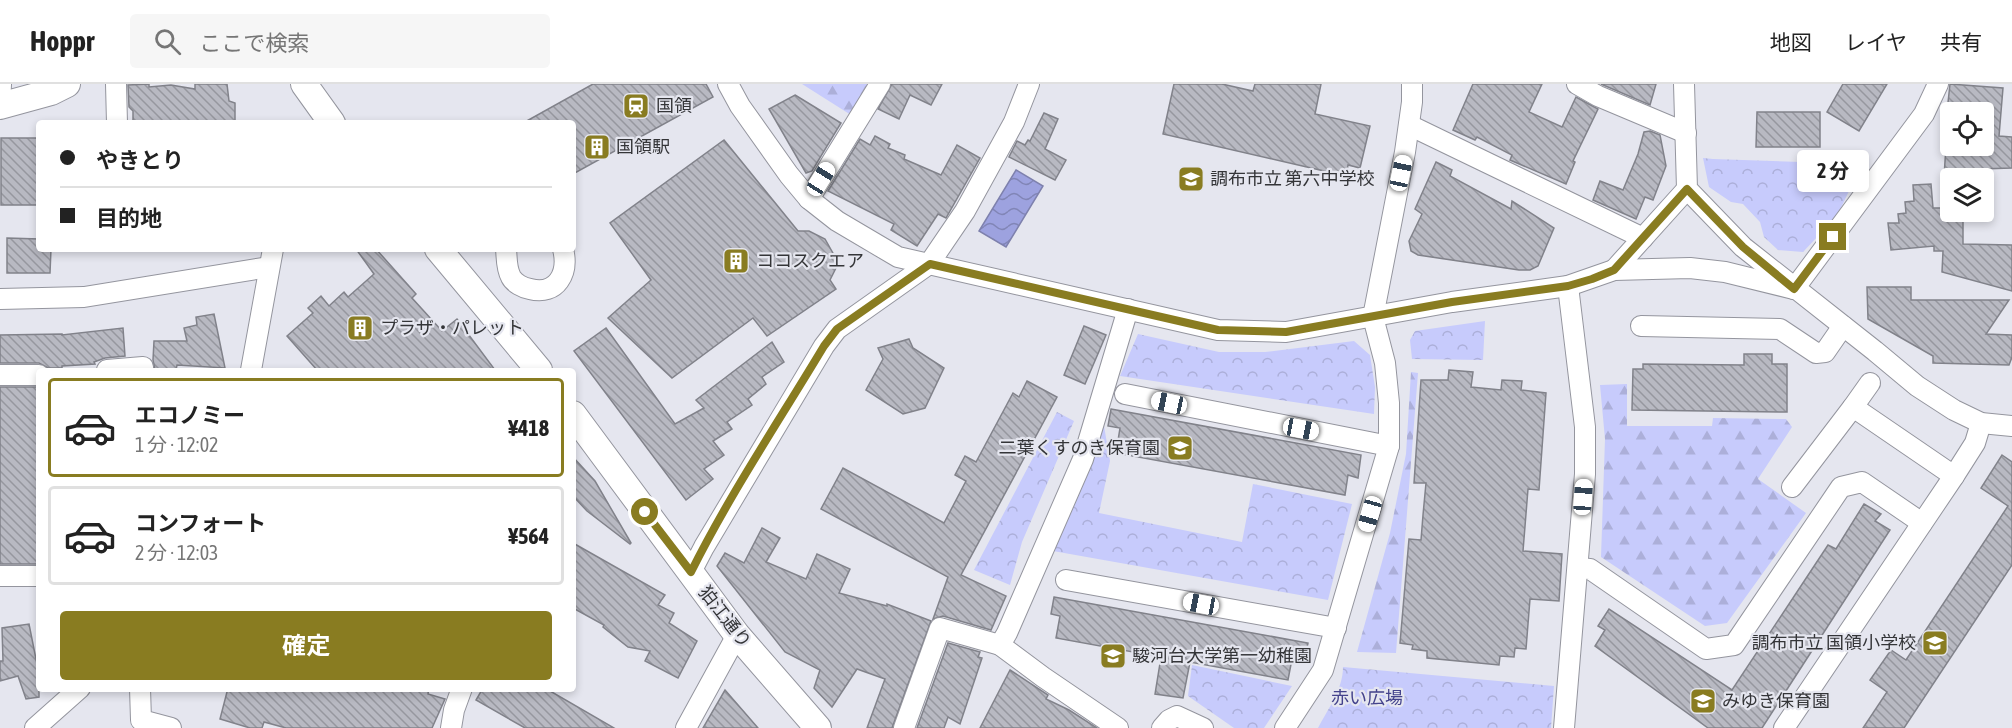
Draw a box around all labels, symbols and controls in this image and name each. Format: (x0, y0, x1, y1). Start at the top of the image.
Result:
search box (130, 14, 550, 68)
text: Hoppr (30, 25, 94, 57)
icon: search (151, 25, 184, 58)
text: ここで検索 (199, 30, 309, 56)
text: 地図 (1770, 30, 1812, 54)
text: レイヤ (1845, 30, 1907, 54)
text: 共有 (1940, 30, 1982, 54)
station icon: 国領 (621, 91, 651, 121)
place label: 国領 (656, 95, 692, 116)
map controls (1940, 102, 1994, 222)
button: locate (1940, 102, 1994, 156)
building icon: 国領駅 (582, 132, 612, 162)
place label: 国領駅 (616, 136, 670, 157)
text: やきとり (96, 147, 184, 173)
callout: 2 分 (1797, 150, 1869, 192)
car (1388, 154, 1414, 192)
car (804, 159, 838, 199)
text: 2 分 (1817, 159, 1849, 182)
school or university icon: 調布市立 第六中学校 (1176, 164, 1206, 194)
place label: 調布市立 第六中学校 (1210, 168, 1374, 189)
button: layers (1940, 168, 1994, 222)
text: 目的地 (96, 205, 162, 231)
route end (1819, 223, 1846, 250)
building icon: ココスクエア (721, 246, 751, 276)
place label: ココスクエア (756, 250, 864, 271)
building icon: プラザ・パレット (345, 313, 375, 343)
place label: プラザ・パレット (380, 317, 524, 338)
car (1150, 390, 1188, 416)
icon: car (63, 401, 117, 455)
text: エコノミー (135, 402, 245, 428)
text: ¥418 (508, 415, 549, 441)
car (1282, 417, 1320, 441)
text: 1 分 · 12:02 (135, 433, 218, 456)
school or university icon: 二葉くすのき保育園 (1165, 433, 1195, 463)
place label: 二葉くすのき保育園 (999, 437, 1160, 458)
car (1573, 478, 1593, 516)
car (1356, 494, 1384, 534)
route start (631, 498, 658, 525)
icon: car (63, 509, 117, 563)
text: コンフォート (135, 510, 266, 536)
text: ¥564 (508, 523, 549, 549)
text: 2 分 · 12:03 (135, 541, 218, 564)
street label: 狛江通り (695, 582, 756, 652)
car (1182, 592, 1220, 616)
button: 確定 (60, 611, 552, 680)
school or university icon: 調布市立 国領小学校 (1920, 628, 1950, 658)
place label: 調布市立 国領小学校 (1752, 632, 1916, 653)
school or university icon: 駿河台大学第一幼稚園 (1098, 641, 1128, 671)
place label: 駿河台大学第一幼稚園 (1132, 645, 1312, 666)
school or university icon: みゆき保育園 (1688, 686, 1718, 716)
park label: 赤い広場 (1331, 687, 1403, 708)
place label: みゆき保育園 (1722, 690, 1830, 711)

